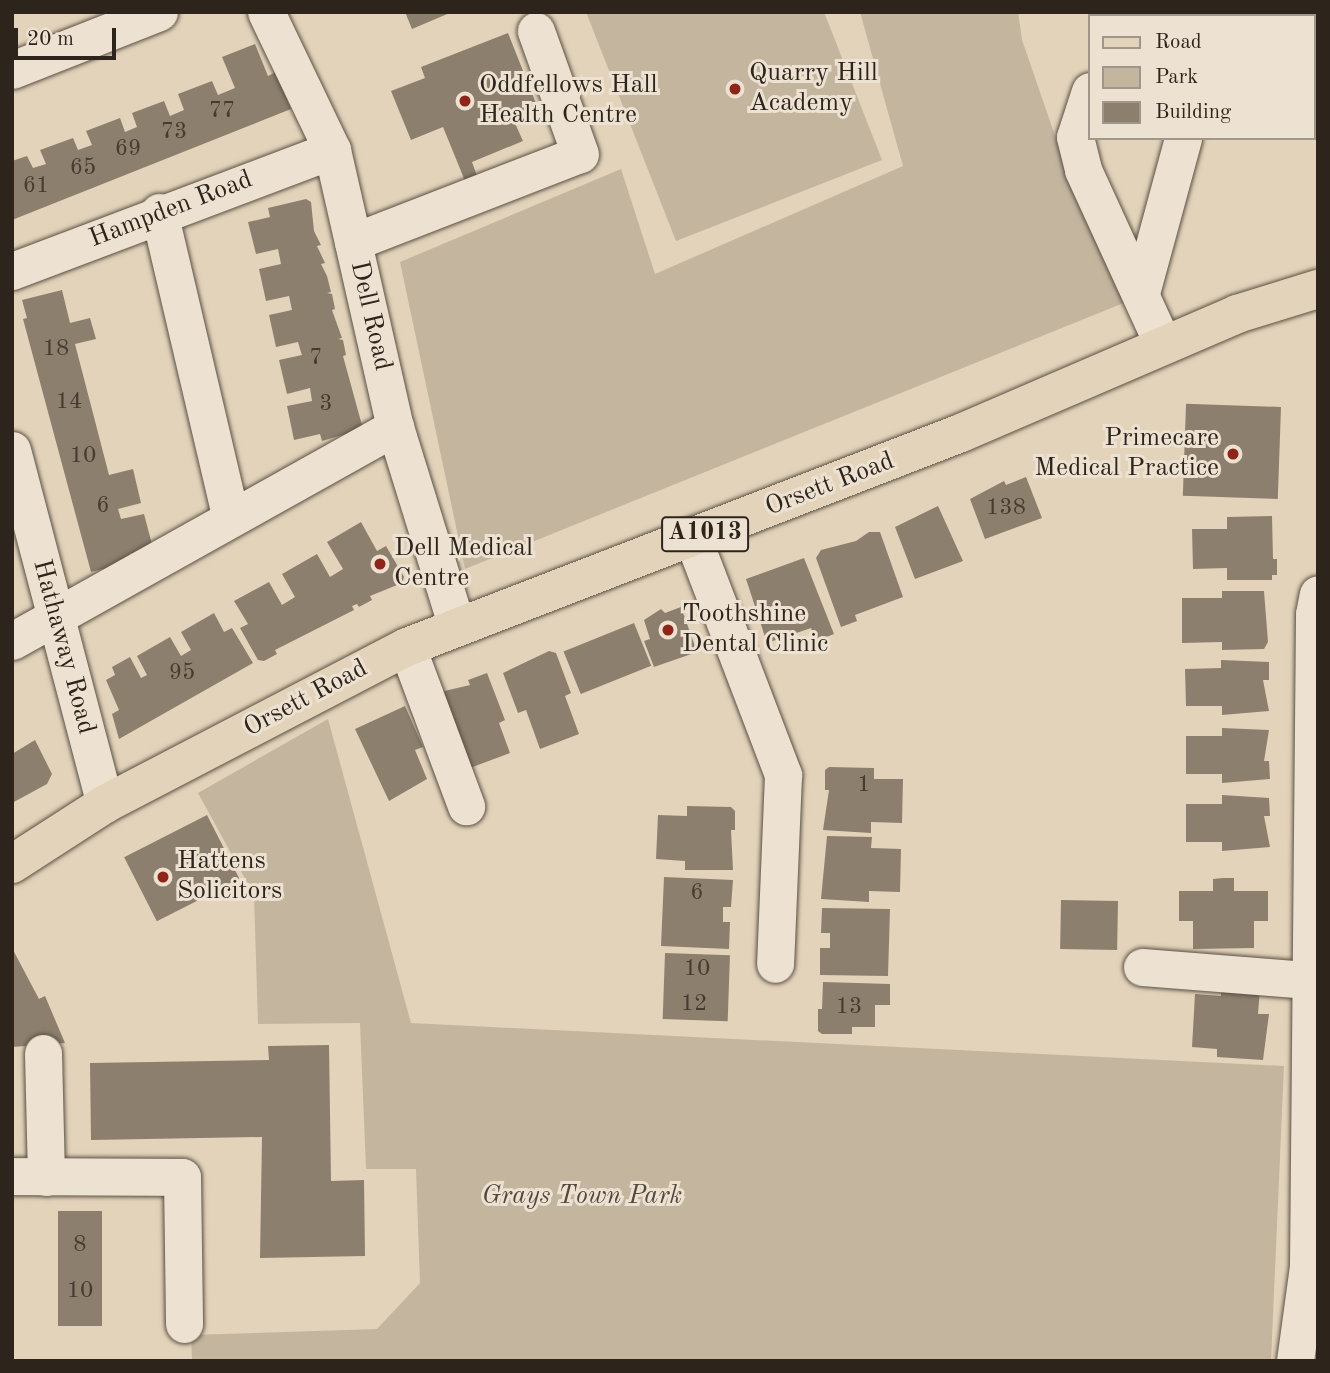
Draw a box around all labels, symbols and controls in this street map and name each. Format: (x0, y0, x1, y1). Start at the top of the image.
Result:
scale bar (18, 14, 119, 58)
legend (1088, 14, 1316, 140)
text: 20 m (27, 29, 74, 50)
text: Road (1155, 32, 1202, 53)
place label: Quarry Hill Academy (749, 58, 878, 119)
text: Park (1155, 67, 1198, 88)
place label: Oddfellows Hall Health Centre (479, 70, 658, 132)
marker: Quarry Hill Academy (727, 81, 743, 97)
marker: Oddfellows Hall Health Centre (457, 93, 473, 109)
house number: 77 (209, 97, 235, 125)
text: Building (1155, 102, 1231, 123)
house number: 73 (161, 118, 187, 146)
house number: 69 (115, 135, 141, 163)
house number: 65 (70, 154, 96, 182)
street label: Hampden Road (85, 165, 257, 255)
house number: 61 (23, 172, 49, 200)
street label: Dell Road (342, 258, 398, 374)
house number: 18 (43, 335, 69, 363)
house number: 7 (309, 344, 323, 372)
house number: 14 (56, 388, 82, 416)
house number: 3 (319, 390, 333, 418)
place label: Primecare Medical Practice (1034, 423, 1219, 485)
house number: 10 (70, 442, 96, 470)
street label: Orsett Road (761, 446, 899, 524)
marker: Primecare Medical Practice (1225, 446, 1241, 462)
house number: 6 (96, 492, 110, 520)
house number: 138 (986, 494, 1026, 522)
road number: A1013 (660, 514, 750, 554)
place label: Dell Medical Centre (394, 533, 533, 594)
street label: Hathaway Road (25, 556, 101, 738)
marker: Dell Medical Centre (372, 556, 388, 572)
place label: Toothshine Dental Clinic (682, 599, 828, 660)
marker: Toothshine Dental Clinic (660, 622, 676, 638)
street label: Orsett Road (239, 653, 373, 745)
house number: 95 (169, 659, 195, 687)
house number: 1 (857, 771, 871, 799)
place label: Hattens Solicitors (177, 846, 282, 908)
marker: Hattens Solicitors (155, 869, 171, 885)
house number: 6 (690, 879, 704, 907)
house number: 10 (684, 955, 710, 983)
house number: 12 (681, 990, 707, 1018)
house number: 13 (836, 993, 862, 1021)
park label: Grays Town Park (482, 1181, 682, 1213)
house number: 8 (73, 1231, 87, 1259)
house number: 10 (67, 1277, 93, 1305)

